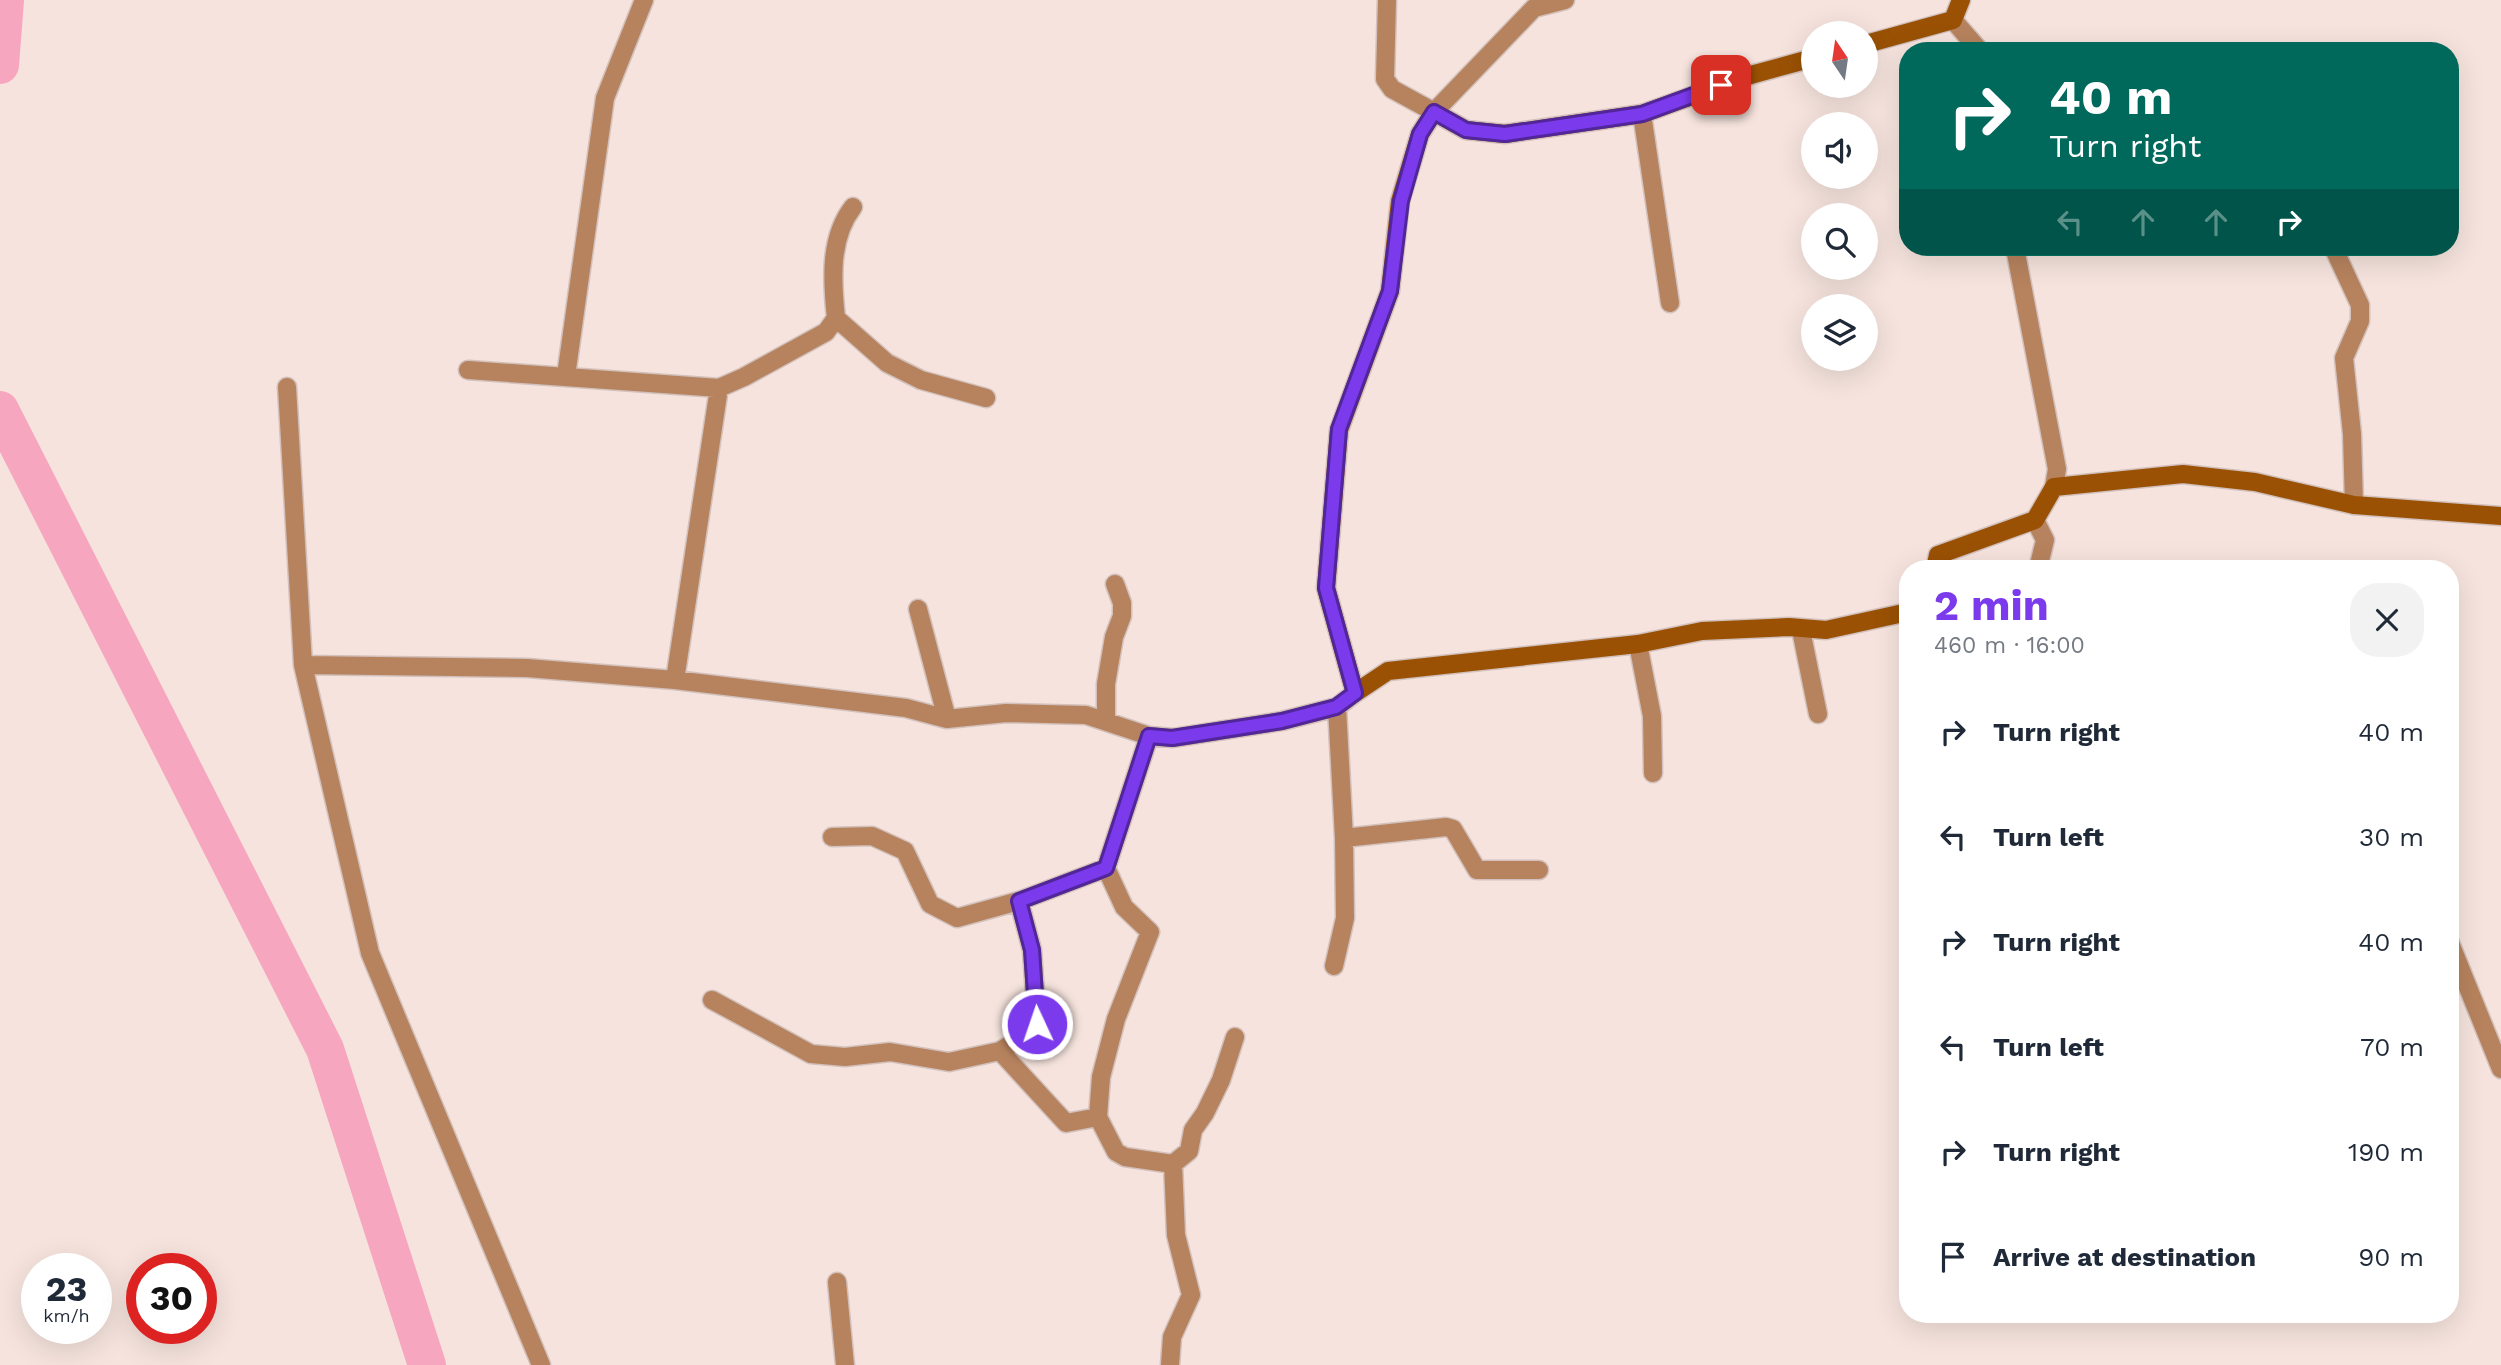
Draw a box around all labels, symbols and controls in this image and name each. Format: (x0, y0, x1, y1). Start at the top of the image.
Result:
north arrow (1801, 21, 1878, 98)
map controls (1801, 21, 1878, 371)
pin (1691, 55, 1751, 115)
icon: arrive (1702, 66, 1740, 104)
text: 40 m (2049, 68, 2172, 126)
icon: right (1934, 70, 2025, 161)
button: sound (1801, 112, 1878, 189)
text: Turn right (2049, 127, 2201, 165)
button: search (1801, 203, 1878, 280)
icon: left (2051, 203, 2089, 241)
icon: ahead (2124, 203, 2162, 241)
icon: ahead (2197, 203, 2235, 241)
icon: right (2270, 203, 2308, 241)
button: layers (1801, 294, 1878, 371)
text: 2 min (1934, 581, 2049, 630)
button: close (2350, 583, 2424, 657)
text: 460 m · 16:00 (1934, 632, 2085, 659)
icon: right (1934, 713, 1972, 751)
text: Turn right (1993, 717, 2120, 747)
text: 40 m (2358, 717, 2424, 747)
icon: left (1934, 818, 1972, 856)
text: Turn left (1993, 822, 2104, 852)
text: 30 m (2359, 822, 2424, 852)
icon: right (1934, 923, 1972, 961)
text: Turn right (1993, 927, 2120, 957)
text: 40 m (2358, 927, 2424, 957)
position arrow (1000, 987, 1074, 1061)
icon: left (1934, 1028, 1972, 1066)
text: Turn left (1993, 1032, 2104, 1062)
text: 70 m (2360, 1032, 2424, 1062)
icon: right (1934, 1133, 1972, 1171)
text: Turn right (1993, 1137, 2120, 1167)
text: 190 m (2348, 1137, 2424, 1167)
icon: arrive (1934, 1238, 1972, 1276)
text: Arrive at destination (1993, 1242, 2256, 1272)
text: 90 m (2358, 1242, 2424, 1272)
speed limit sign: 30 (126, 1253, 217, 1344)
text: 23 (46, 1268, 87, 1310)
text: km/h (43, 1305, 90, 1326)

